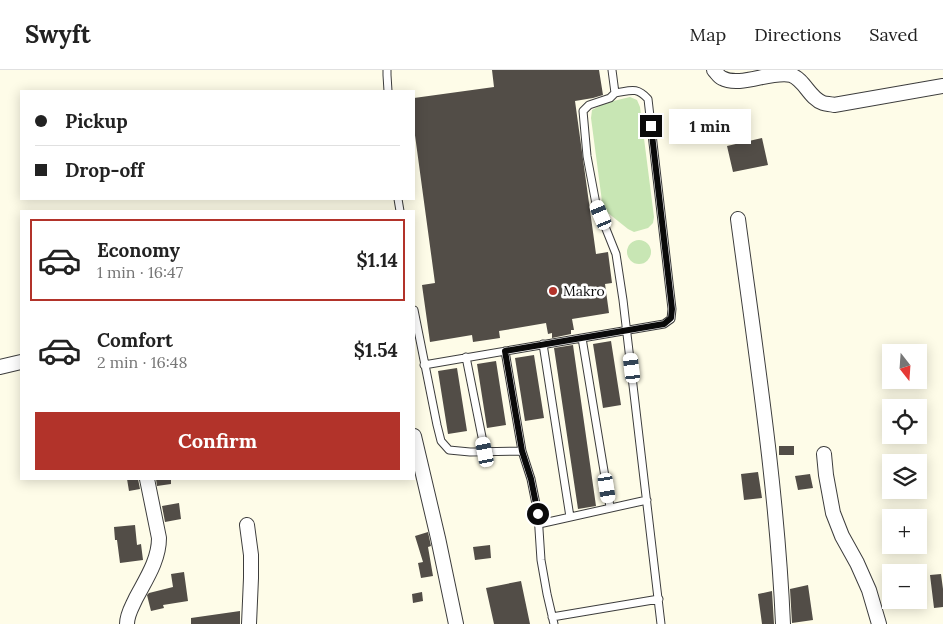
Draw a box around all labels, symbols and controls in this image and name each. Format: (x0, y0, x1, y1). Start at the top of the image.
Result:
text: Swyft (25, 19, 91, 50)
text: Map (690, 23, 726, 46)
text: Directions (754, 23, 841, 46)
text: Saved (869, 23, 918, 46)
callout: 1 min (668, 108, 751, 144)
text: Pickup (65, 109, 128, 133)
route end (640, 115, 662, 137)
text: 1 min (690, 116, 730, 136)
text: Drop-off (65, 158, 144, 182)
car (588, 198, 613, 232)
icon: car (37, 238, 82, 283)
text: Economy (97, 238, 180, 262)
text: $1.14 (357, 248, 398, 272)
text: 1 min · 16:47 (97, 262, 183, 282)
place label: Makro (563, 282, 605, 300)
marker: Makro (547, 285, 559, 297)
icon: car (37, 328, 82, 373)
text: Comfort (97, 328, 173, 352)
text: $1.54 (354, 338, 398, 362)
north arrow (882, 344, 928, 389)
map controls (882, 344, 927, 609)
text: 2 min · 16:48 (97, 352, 187, 372)
car (622, 352, 641, 384)
button: locate (882, 399, 927, 444)
button: Confirm (35, 412, 400, 470)
car (474, 436, 495, 468)
button: layers (882, 454, 927, 499)
car (597, 472, 616, 504)
route start (527, 503, 549, 525)
button: + (882, 509, 927, 554)
button: − (882, 564, 927, 609)

